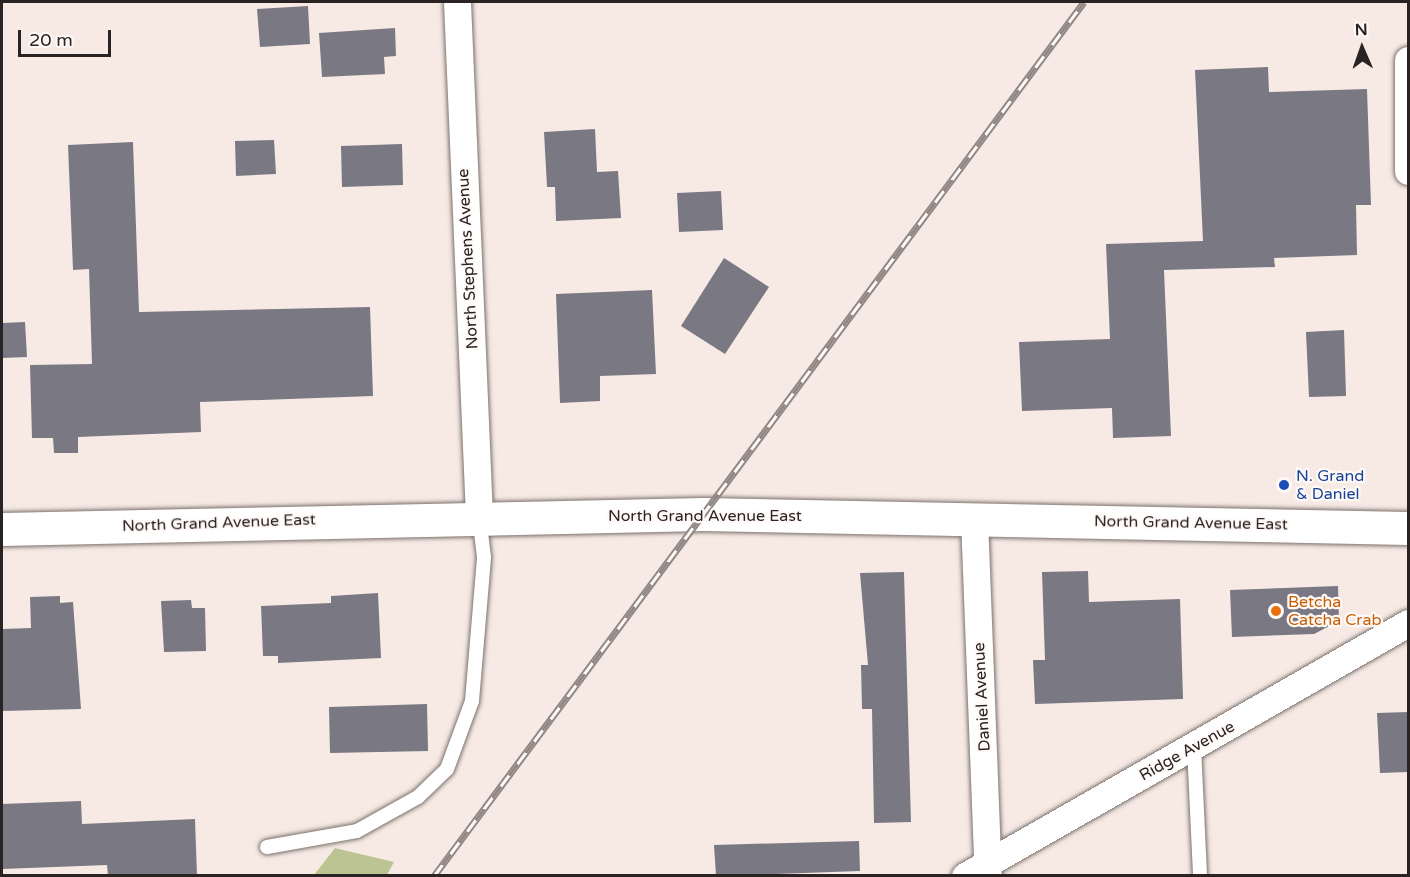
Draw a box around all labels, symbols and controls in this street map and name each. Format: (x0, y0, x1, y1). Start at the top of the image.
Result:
scale bar (21, 18, 114, 56)
north arrow (1332, 18, 1392, 78)
text: N (1355, 20, 1368, 40)
text: 20 m (29, 29, 73, 51)
street label: North Stephens Avenue (454, 168, 482, 350)
place label: N. Grand & Daniel (1296, 466, 1364, 504)
marker: N. Grand & Daniel (1277, 478, 1291, 492)
street label: North Grand Avenue East (608, 506, 802, 526)
street label: North Grand Avenue East (122, 510, 316, 536)
street label: North Grand Avenue East (1094, 512, 1288, 534)
place label: Betcha Catcha Crab (1288, 592, 1382, 630)
marker: Betcha Catcha Crab (1269, 604, 1283, 618)
street label: Daniel Avenue (970, 642, 994, 752)
street label: Ridge Avenue (1136, 717, 1238, 785)

